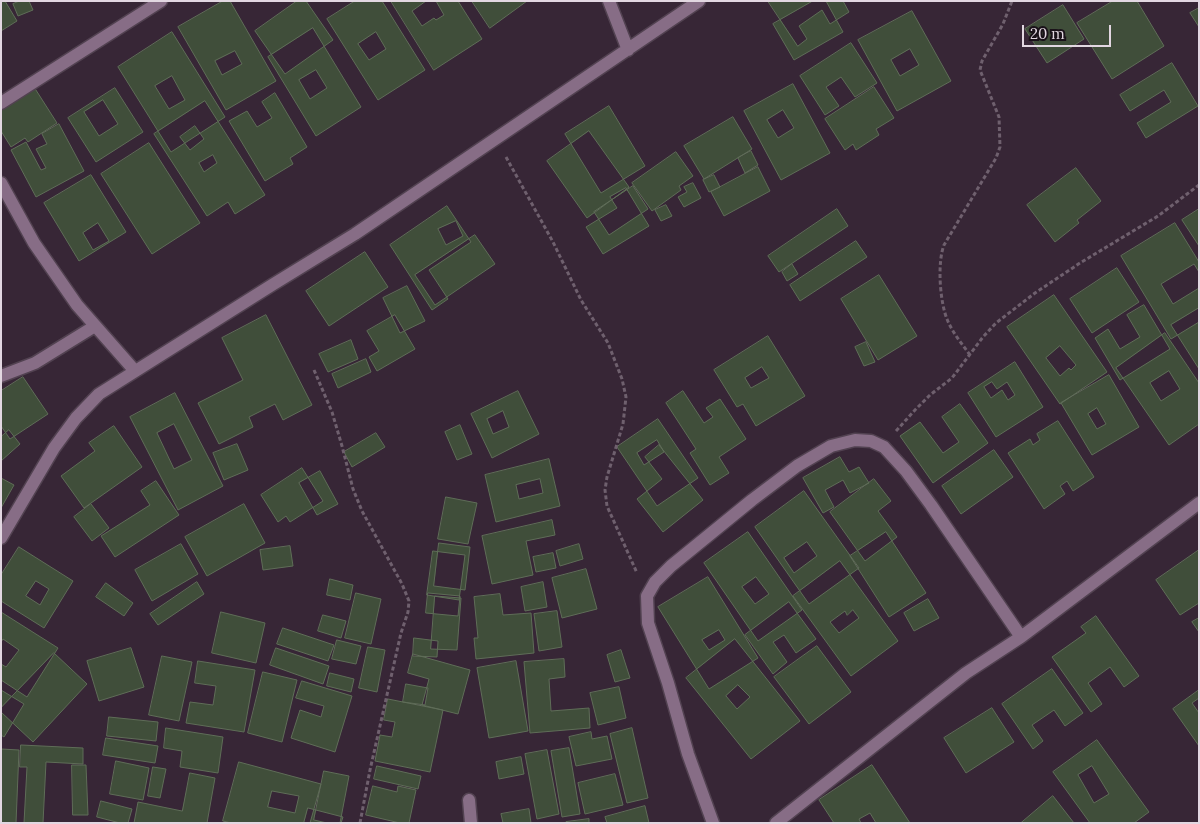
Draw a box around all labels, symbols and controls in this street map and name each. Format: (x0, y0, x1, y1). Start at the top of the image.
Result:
scale bar (1025, 15, 1114, 47)
text: 20 m (1030, 24, 1065, 43)

